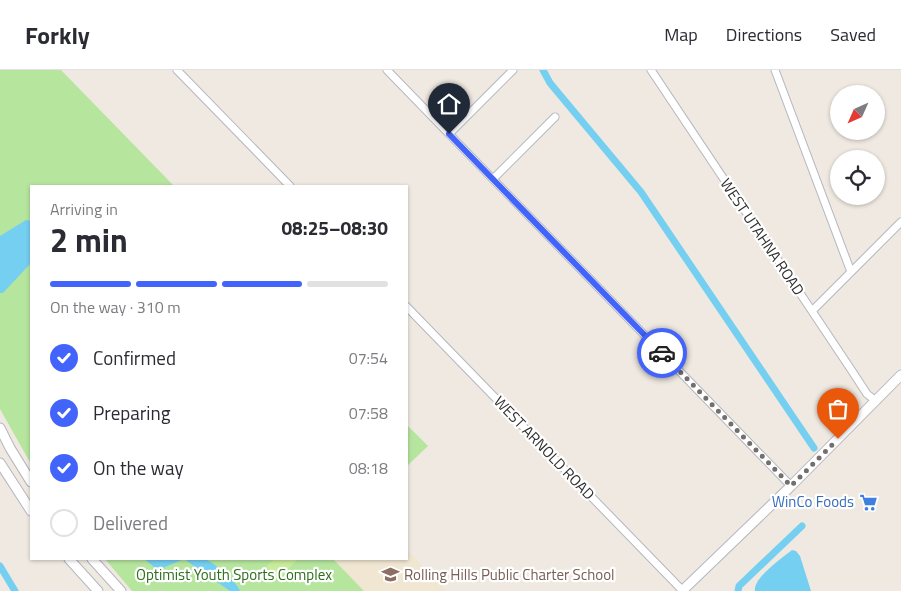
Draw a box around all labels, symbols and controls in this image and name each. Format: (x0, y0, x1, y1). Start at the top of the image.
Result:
text: Forkly (25, 17, 90, 53)
text: Map (664, 21, 698, 48)
text: Directions (726, 21, 802, 48)
text: Saved (830, 21, 876, 48)
pin (428, 83, 470, 134)
north arrow (830, 85, 885, 140)
map controls (830, 85, 885, 205)
icon: home (435, 90, 463, 118)
button: locate (830, 150, 885, 205)
street label: WEST UTAHNA ROAD (715, 174, 810, 300)
text: Arriving in (50, 197, 118, 221)
text: 08:25–08:30 (281, 213, 388, 242)
text: 2 min (50, 216, 128, 264)
text: On the way · 310 m (50, 295, 181, 319)
courier (637, 328, 687, 378)
icon: car (648, 339, 676, 367)
text: Confirmed (93, 343, 176, 372)
icon: check (50, 344, 78, 372)
text: 07:54 (349, 346, 388, 370)
pin (817, 388, 859, 439)
street label: WEST ARNOLD ROAD (489, 390, 600, 505)
icon: bag (824, 395, 852, 423)
text: Preparing (93, 398, 170, 427)
icon: check (50, 399, 78, 427)
text: 07:58 (349, 401, 388, 425)
text: On the way (93, 453, 184, 482)
icon: check (50, 454, 78, 482)
text: 08:18 (349, 456, 388, 480)
place label: WinCo Foods (772, 490, 854, 513)
supermarket icon: WinCo Foods (858, 492, 878, 512)
text: Delivered (93, 508, 168, 537)
park label: Optimist Youth Sports Complex (136, 563, 332, 586)
place label: Rolling Hills Public Charter School (404, 563, 615, 586)
school or university icon: Rolling Hills Public Charter School (380, 565, 400, 585)

